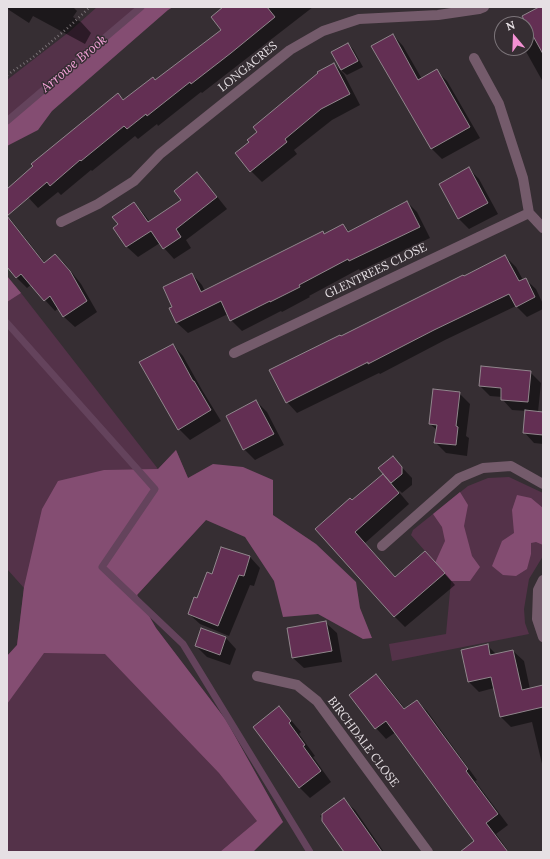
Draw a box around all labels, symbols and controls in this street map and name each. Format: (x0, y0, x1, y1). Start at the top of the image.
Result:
north arrow (494, 16, 534, 56)
text: N (504, 18, 517, 34)
water label: Arrowe Brook (38, 32, 110, 96)
street label: LONGACRES (216, 39, 280, 95)
street label: GLENTREES CLOSE (323, 240, 429, 302)
street label: BIRCHDALE CLOSE (324, 694, 402, 790)

